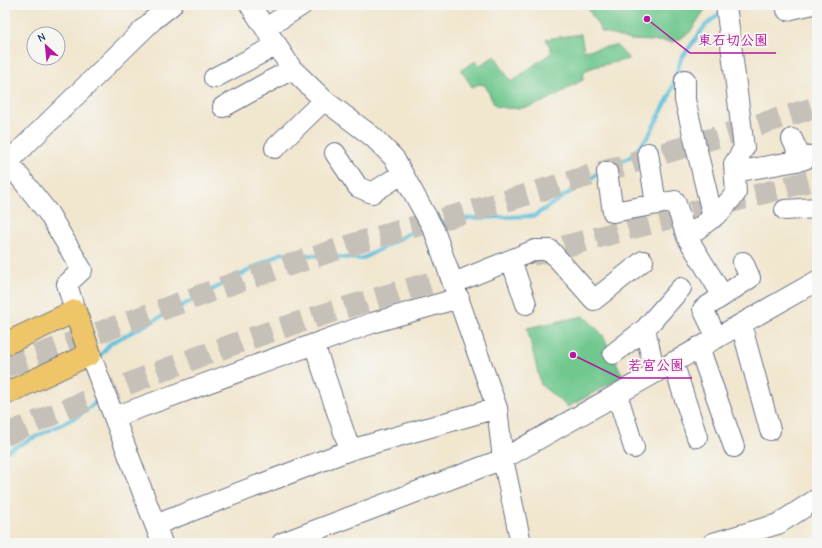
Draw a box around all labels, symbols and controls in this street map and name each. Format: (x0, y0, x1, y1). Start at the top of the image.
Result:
north arrow (26, 26, 66, 66)
callout: 東石切公園 (690, 27, 776, 53)
text: N (36, 30, 48, 45)
text: 東石切公園 (698, 32, 768, 49)
callout: 若宮公園 (620, 352, 692, 378)
text: 若宮公園 (628, 357, 684, 374)

